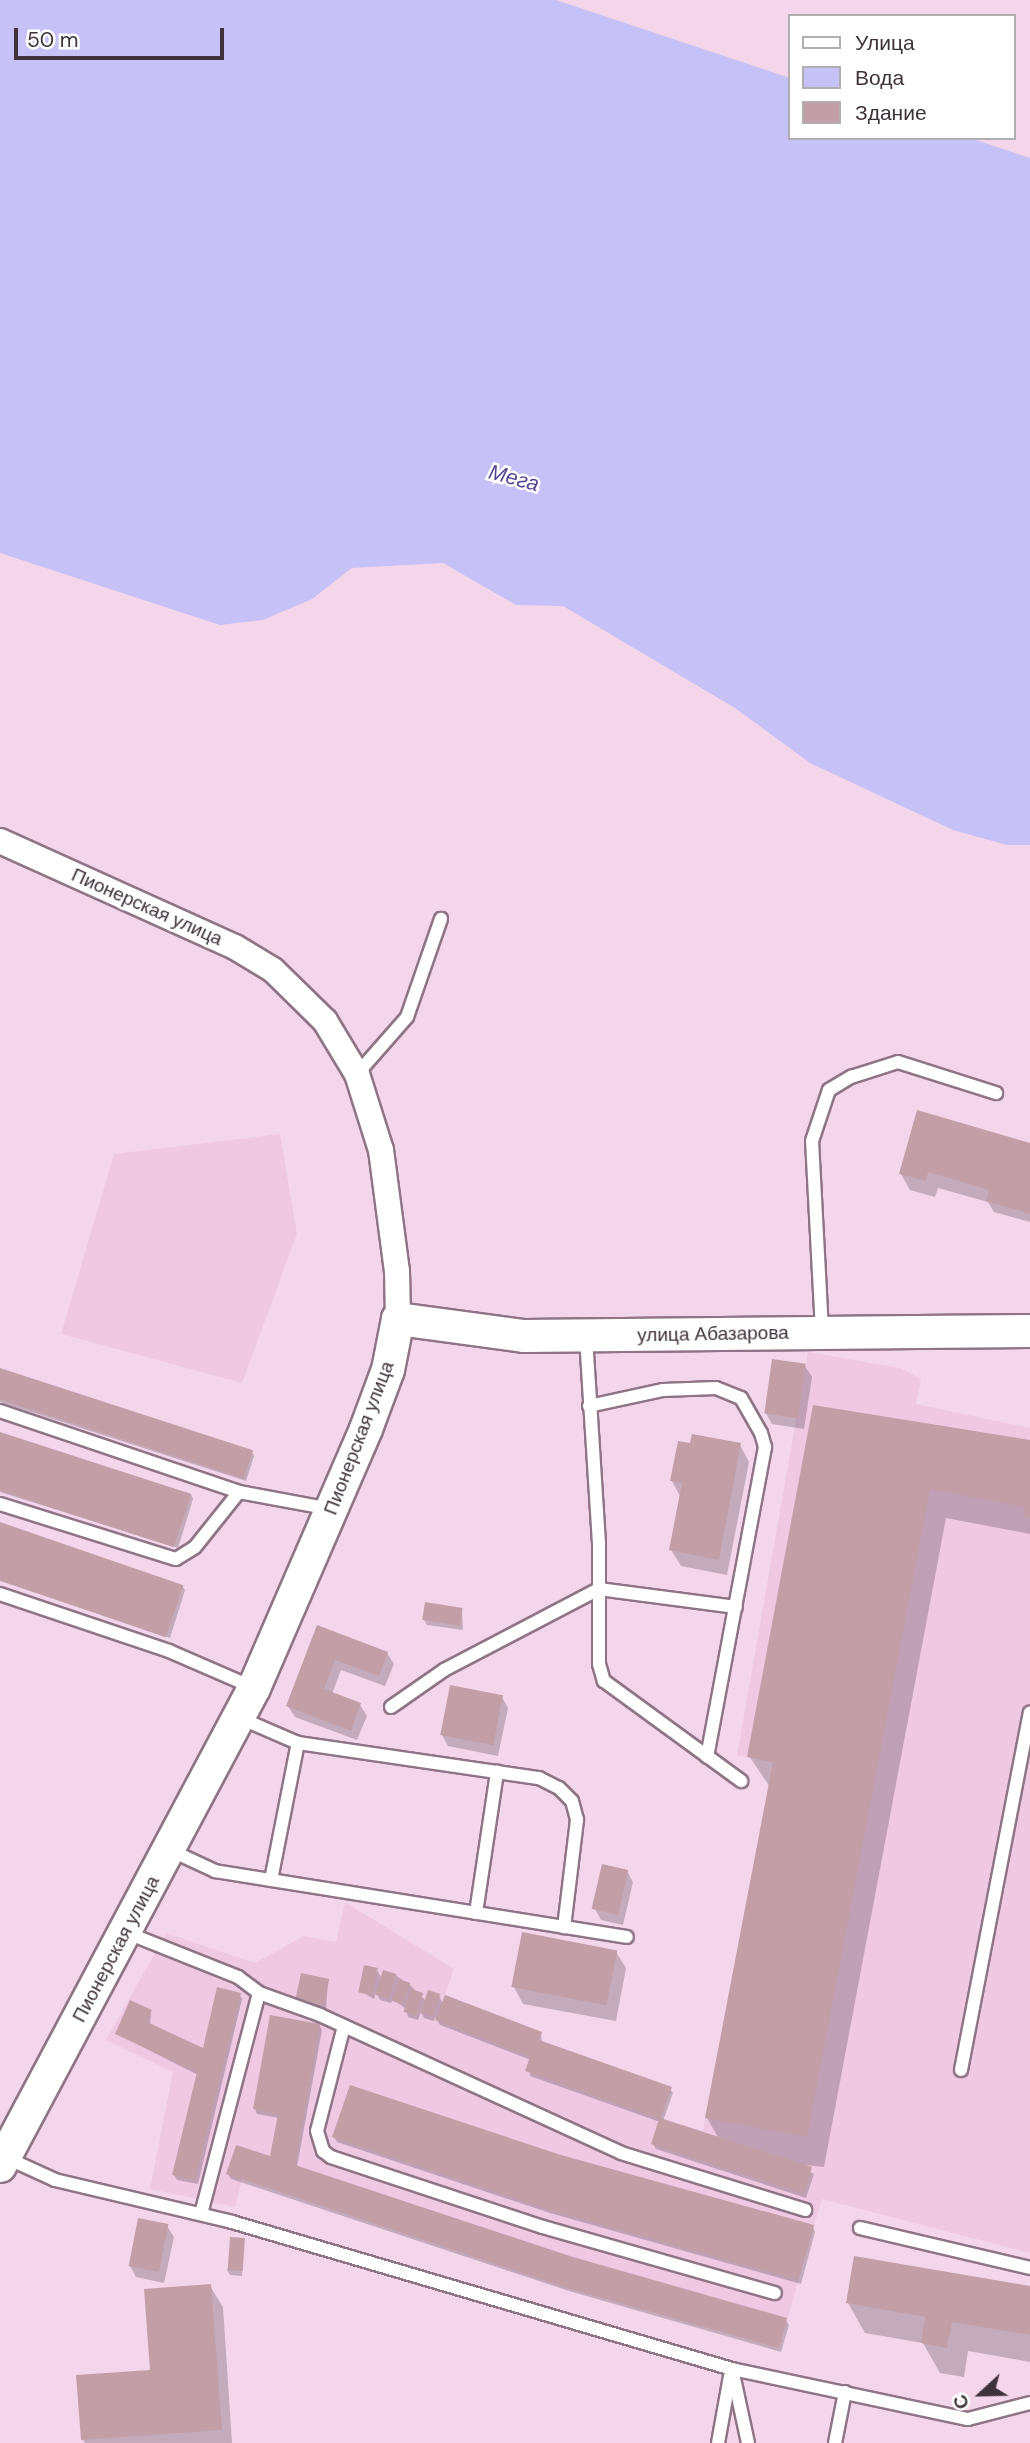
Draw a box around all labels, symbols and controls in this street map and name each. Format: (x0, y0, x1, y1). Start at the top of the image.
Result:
scale bar (18, 14, 228, 58)
legend (788, 14, 1016, 140)
text: 50 m (27, 26, 78, 54)
text: Улица (855, 29, 915, 57)
text: Вода (855, 64, 904, 92)
text: Здание (855, 99, 927, 127)
water label: Мега (486, 459, 542, 497)
street label: Пионерская улица (68, 863, 226, 951)
street label: улица Абазарова (637, 1321, 789, 1347)
street label: Пионерская улица (319, 1358, 399, 1518)
street label: Пионерская улица (68, 1872, 164, 2026)
north arrow (946, 2359, 1016, 2429)
text: С (947, 2391, 975, 2413)

